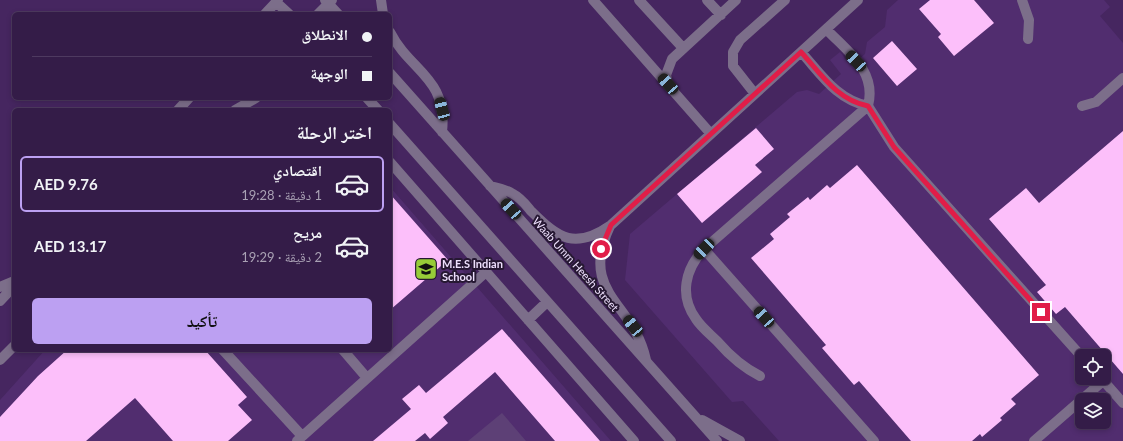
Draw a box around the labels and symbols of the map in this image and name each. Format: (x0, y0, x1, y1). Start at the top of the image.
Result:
car (843, 48, 869, 74)
car (656, 71, 680, 97)
car (433, 96, 451, 122)
car (499, 196, 523, 222)
street label: Waab Umm Heesh Street (530, 214, 622, 314)
car (691, 236, 717, 262)
route start (592, 240, 610, 258)
school or university icon: M.E.S Indian School (413, 256, 439, 282)
place label: M.E.S Indian School (442, 257, 503, 283)
route end (1032, 303, 1050, 321)
car (752, 304, 776, 330)
car (621, 313, 645, 339)

